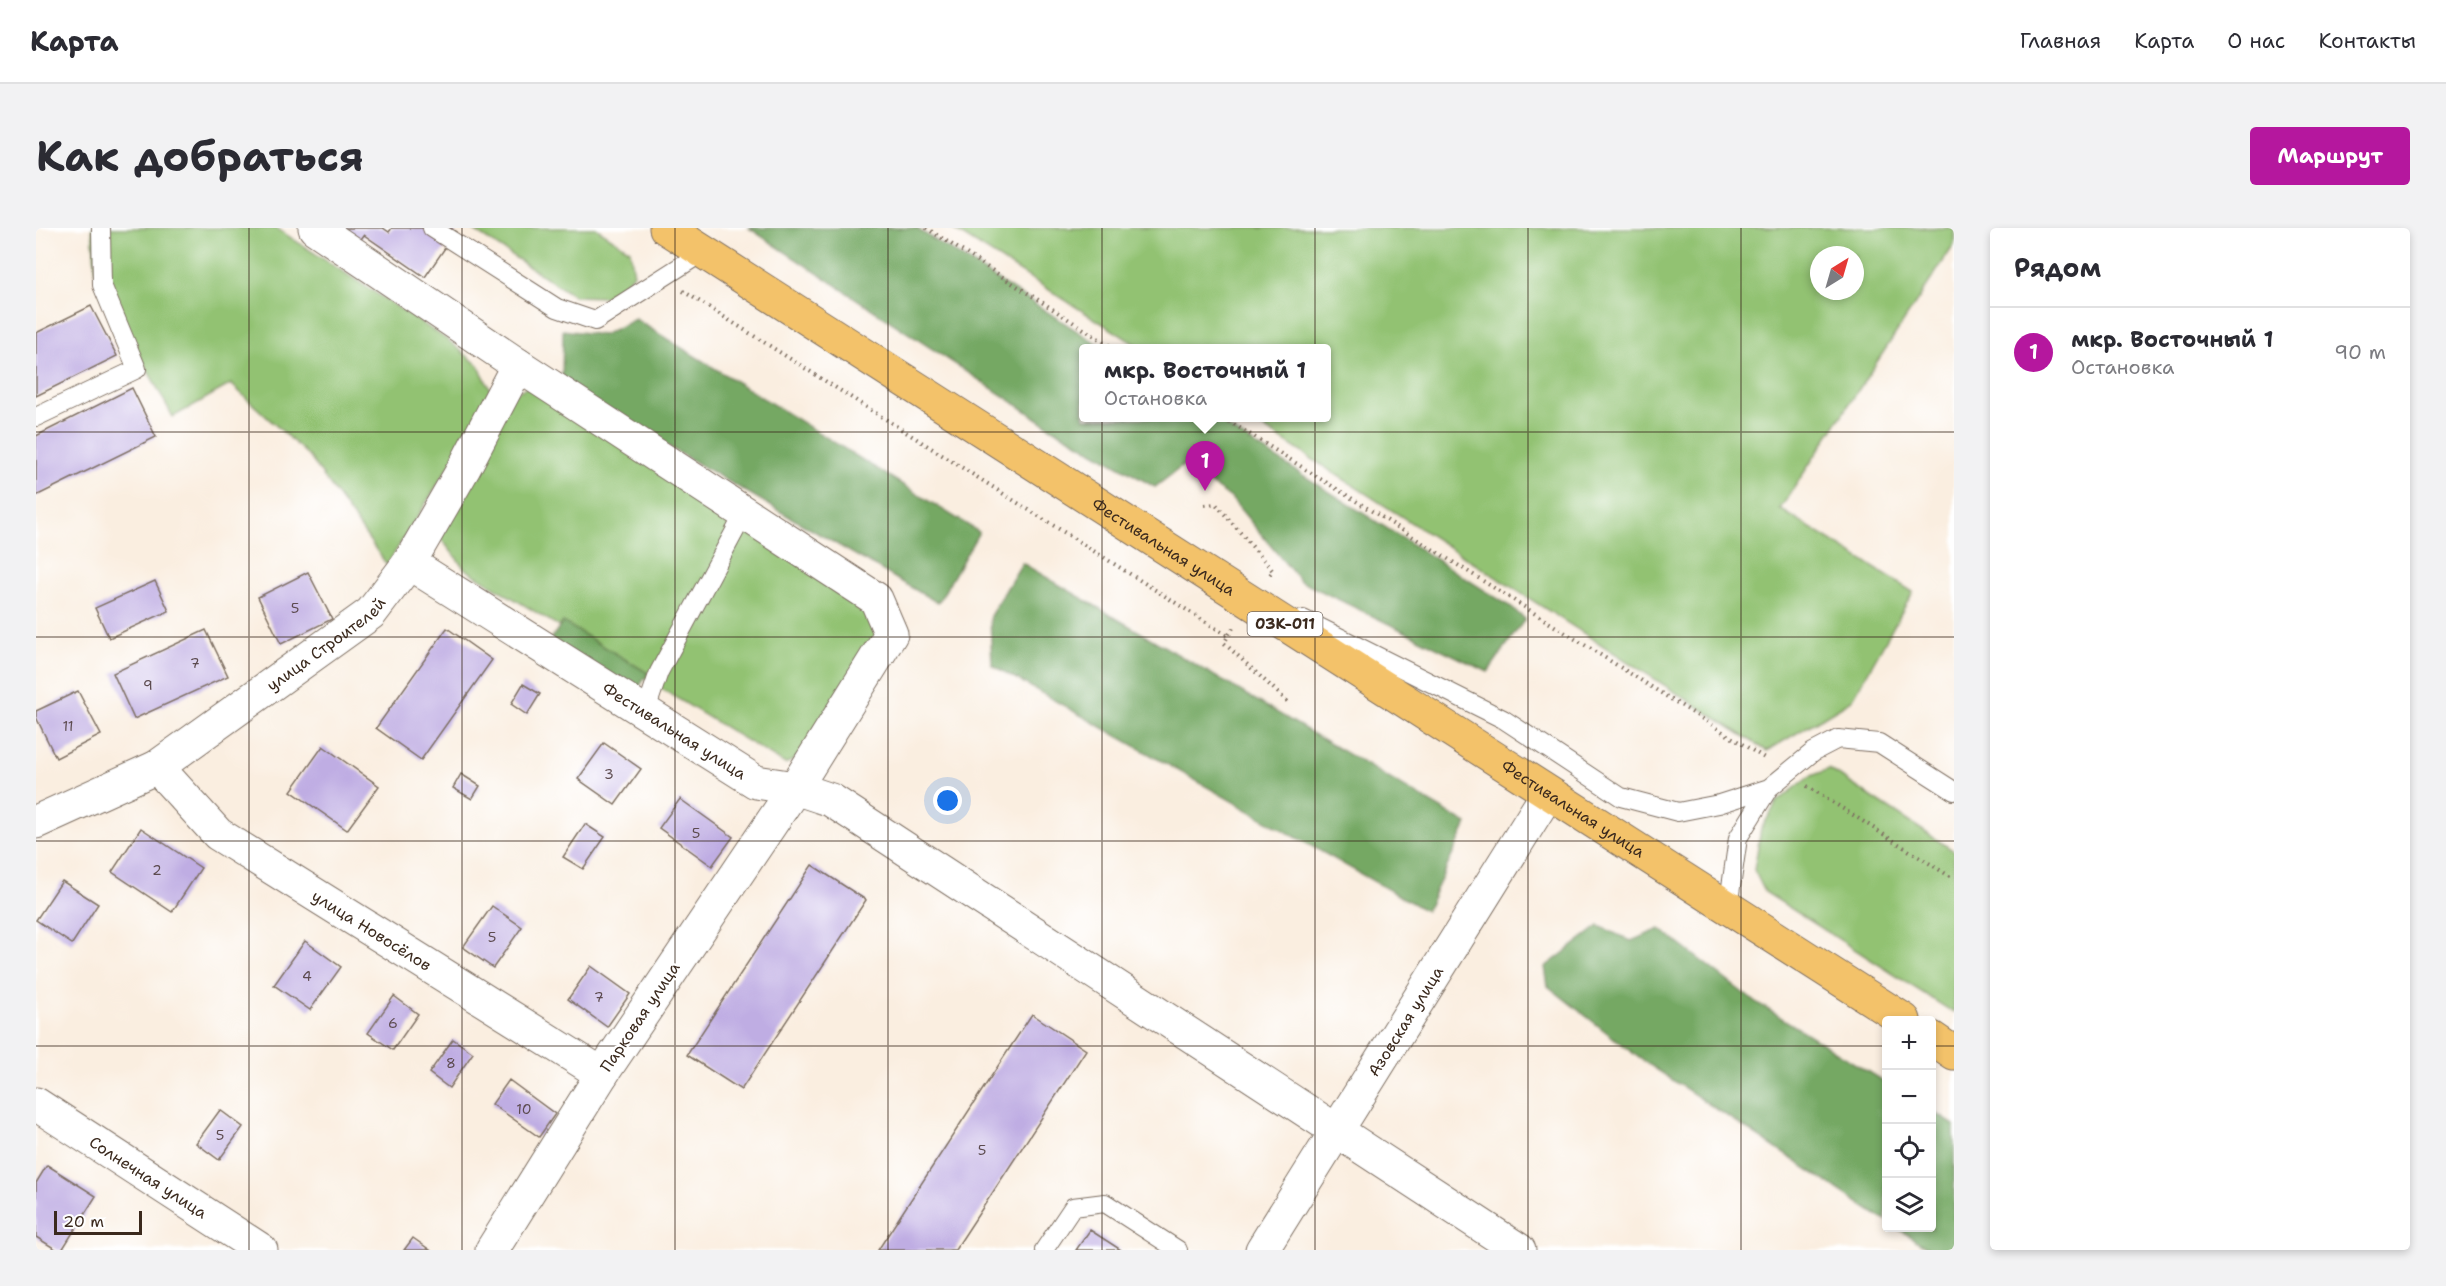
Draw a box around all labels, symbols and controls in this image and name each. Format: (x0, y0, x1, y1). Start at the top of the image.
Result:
text: Карта (30, 22, 119, 60)
text: Главная (2020, 27, 2101, 55)
text: Карта (2134, 27, 2194, 55)
text: О нас (2227, 27, 2285, 55)
text: Контакты (2318, 27, 2416, 55)
button: Маршрут (2250, 127, 2410, 185)
text: Как добраться (36, 128, 364, 184)
north arrow (1810, 246, 1864, 300)
text: Рядом (2014, 250, 2101, 285)
text: мкр. Восточный 1 (2071, 325, 2274, 354)
text: 1 (2029, 339, 2038, 365)
text: 90 m (2334, 339, 2386, 365)
popup (1079, 344, 1331, 422)
text: Остановка (2071, 354, 2175, 380)
text: мкр. Восточный 1 (1104, 356, 1306, 385)
text: Остановка (1104, 385, 1207, 411)
pin: 1 (1186, 442, 1224, 491)
street label: Фестивальная улица (1088, 493, 1240, 600)
street label: улица Строителей (262, 593, 390, 695)
house number: 5 (291, 599, 299, 617)
road number: 03К-011 (1248, 612, 1322, 636)
house number: 7 (190, 654, 200, 672)
house number: 9 (143, 676, 153, 694)
street label: Фестивальная улица (599, 677, 750, 784)
house number: 11 (62, 717, 74, 735)
street label: Фестивальная улица (1498, 755, 1649, 862)
house number: 3 (604, 765, 614, 783)
your location (933, 786, 962, 815)
house number: 5 (692, 824, 700, 842)
house number: 2 (152, 861, 162, 879)
street label: улица Новосёлов (308, 885, 435, 975)
house number: 5 (488, 928, 496, 946)
street label: Парковая улица (595, 958, 685, 1076)
street label: Азовская улица (1363, 962, 1448, 1080)
house number: 4 (302, 967, 312, 985)
house number: 7 (594, 988, 604, 1006)
house number: 6 (388, 1014, 398, 1032)
map controls (1882, 1016, 1936, 1232)
button: + (1882, 1016, 1936, 1070)
house number: 8 (446, 1054, 456, 1072)
button: − (1882, 1070, 1936, 1124)
house number: 10 (516, 1100, 532, 1118)
button: locate (1882, 1124, 1936, 1178)
house number: 5 (216, 1126, 224, 1144)
street label: Солнечная улица (85, 1131, 211, 1223)
house number: 5 (978, 1141, 986, 1159)
button: layers (1882, 1178, 1936, 1232)
scale bar (54, 1208, 142, 1236)
text: 20 m (63, 1211, 104, 1232)

